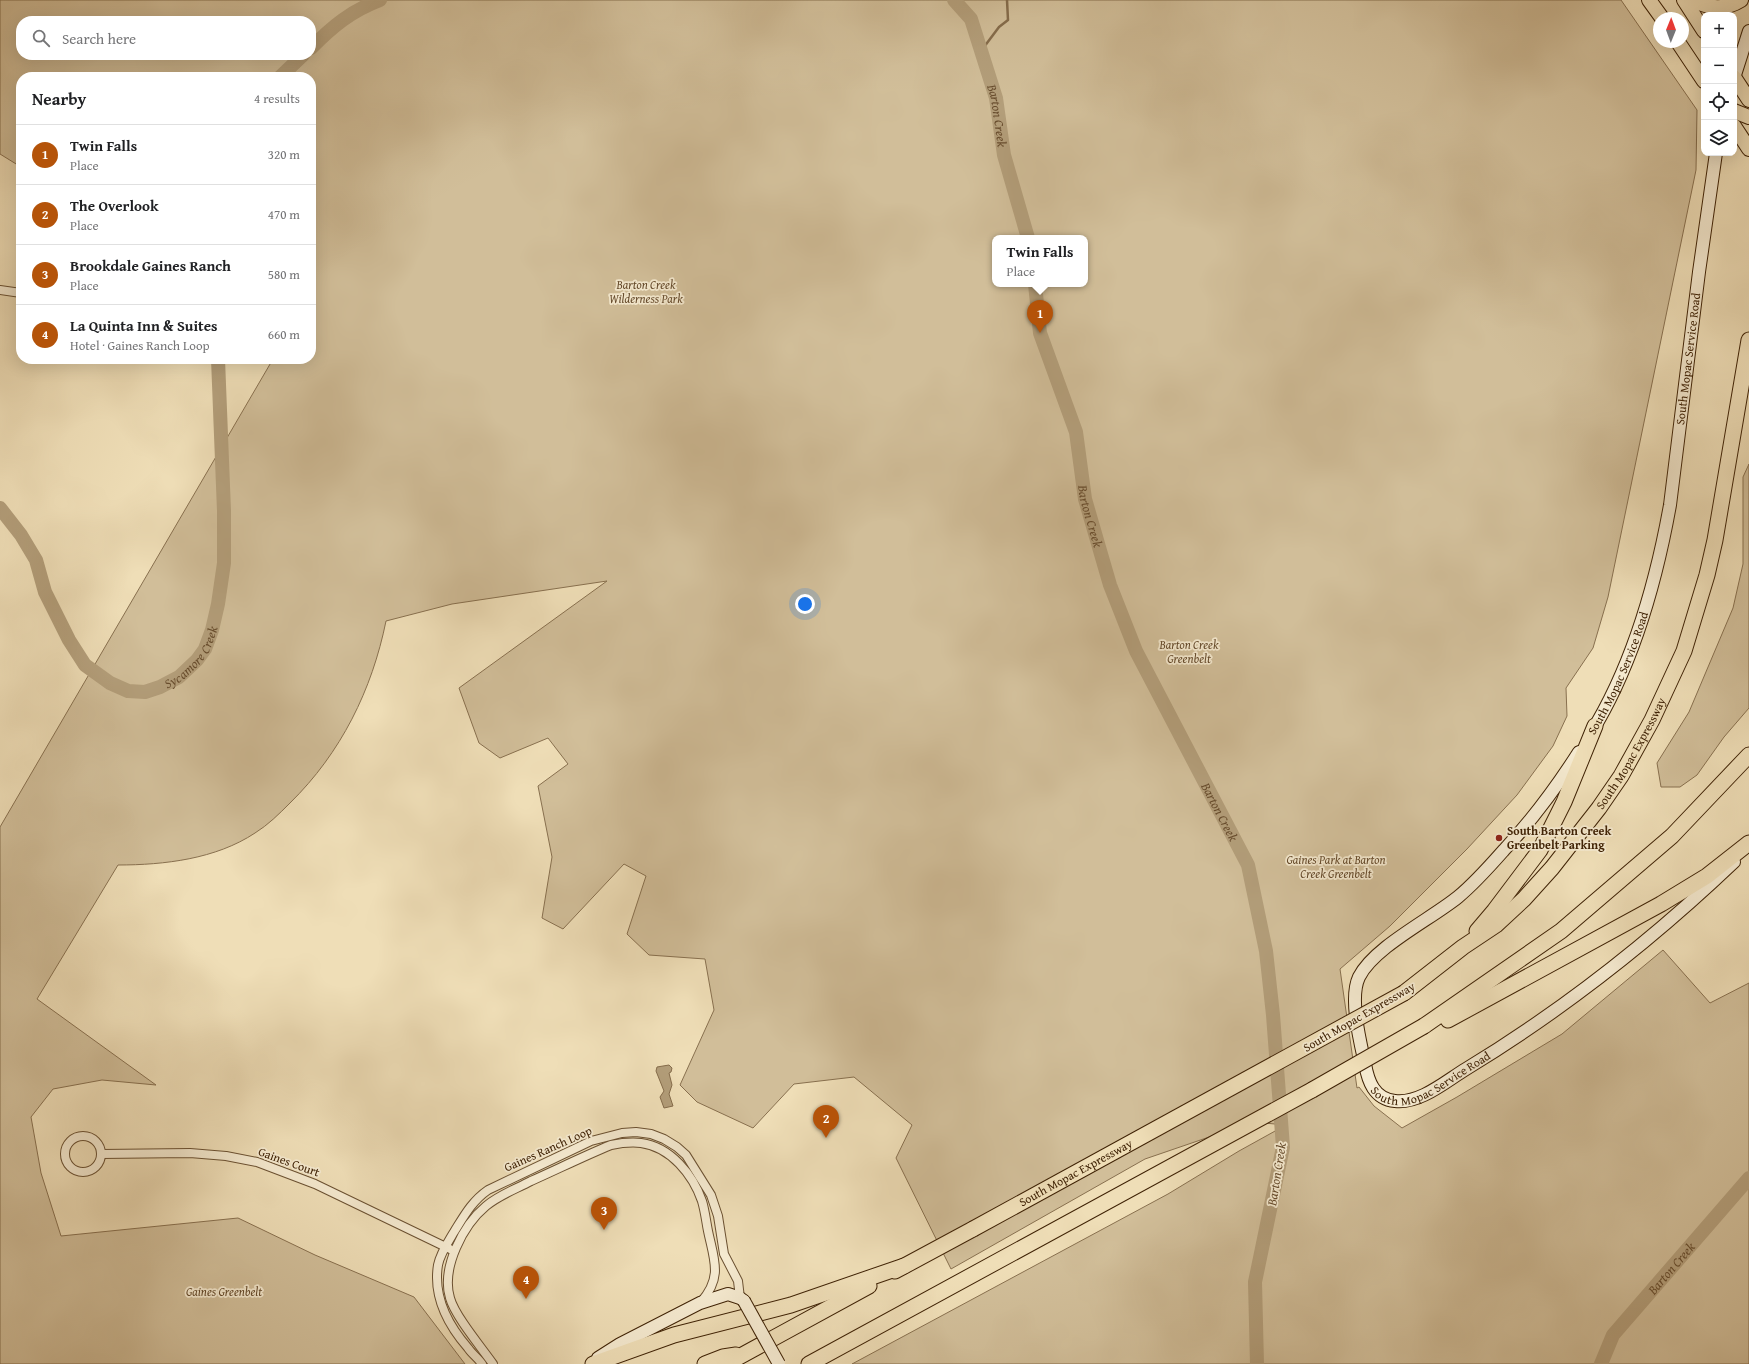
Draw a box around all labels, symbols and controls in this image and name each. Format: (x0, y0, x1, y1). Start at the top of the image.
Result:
north arrow (1653, 12, 1689, 48)
map controls (1701, 12, 1737, 156)
button: + (1701, 12, 1737, 48)
search box (16, 16, 316, 60)
icon: search (30, 27, 52, 49)
text: Search here (62, 28, 136, 49)
button: − (1701, 48, 1737, 84)
water label: Barton Creek (982, 81, 1012, 149)
button: locate (1701, 84, 1737, 120)
text: Nearby (32, 86, 86, 111)
text: 4 results (254, 89, 300, 108)
button: layers (1701, 120, 1737, 156)
text: Twin Falls (70, 135, 137, 156)
text: 1 (42, 145, 48, 164)
text: 320 m (268, 145, 300, 164)
text: Place (70, 156, 99, 175)
text: The Overlook (70, 195, 159, 216)
text: 2 (42, 205, 48, 224)
text: 470 m (268, 205, 300, 224)
text: Place (70, 216, 99, 235)
popup (992, 235, 1088, 287)
text: Twin Falls (1006, 241, 1074, 262)
text: Brookdale Gaines Ranch (70, 255, 231, 276)
text: Place (1006, 262, 1035, 281)
text: 3 (42, 265, 48, 284)
text: 580 m (268, 265, 300, 284)
text: Place (70, 276, 99, 295)
park label: Barton Creek Wilderness Park (609, 276, 683, 307)
street label: South Mopac Service Road (1671, 291, 1704, 426)
pin: 1 (1027, 300, 1053, 333)
text: La Quinta Inn & Suites (70, 315, 218, 336)
text: 4 (42, 325, 48, 344)
text: 660 m (268, 325, 300, 344)
text: Hotel · Gaines Ranch Loop (70, 336, 210, 355)
water label: Barton Creek (1073, 483, 1108, 550)
your location (795, 594, 815, 614)
street label: South Mopac Service Road (1583, 609, 1652, 738)
water label: Sycamore Creek (161, 624, 223, 693)
park label: Barton Creek Greenbelt (1159, 636, 1219, 667)
street label: South Mopac Expressway (1592, 694, 1669, 813)
water label: Barton Creek (1196, 778, 1243, 845)
place label: South Barton Creek Greenbelt Parking (1507, 822, 1611, 853)
marker: South Barton Creek Greenbelt Parking (1494, 833, 1504, 843)
park label: Gaines Park at Barton Creek Greenbelt (1286, 851, 1386, 882)
street label: South Mopac Expressway (1300, 978, 1418, 1056)
street label: South Mopac Service Road (1367, 1047, 1494, 1109)
pin: 2 (813, 1105, 839, 1138)
street label: Gaines Ranch Loop (501, 1121, 595, 1175)
street label: South Mopac Expressway (1016, 1134, 1135, 1210)
water label: Barton Creek (1262, 1141, 1291, 1208)
street label: Gaines Court (256, 1143, 323, 1181)
pin: 3 (591, 1197, 617, 1230)
water label: Barton Creek (1643, 1238, 1700, 1299)
pin: 4 (513, 1266, 539, 1299)
park label: Gaines Greenbelt (186, 1283, 262, 1300)

